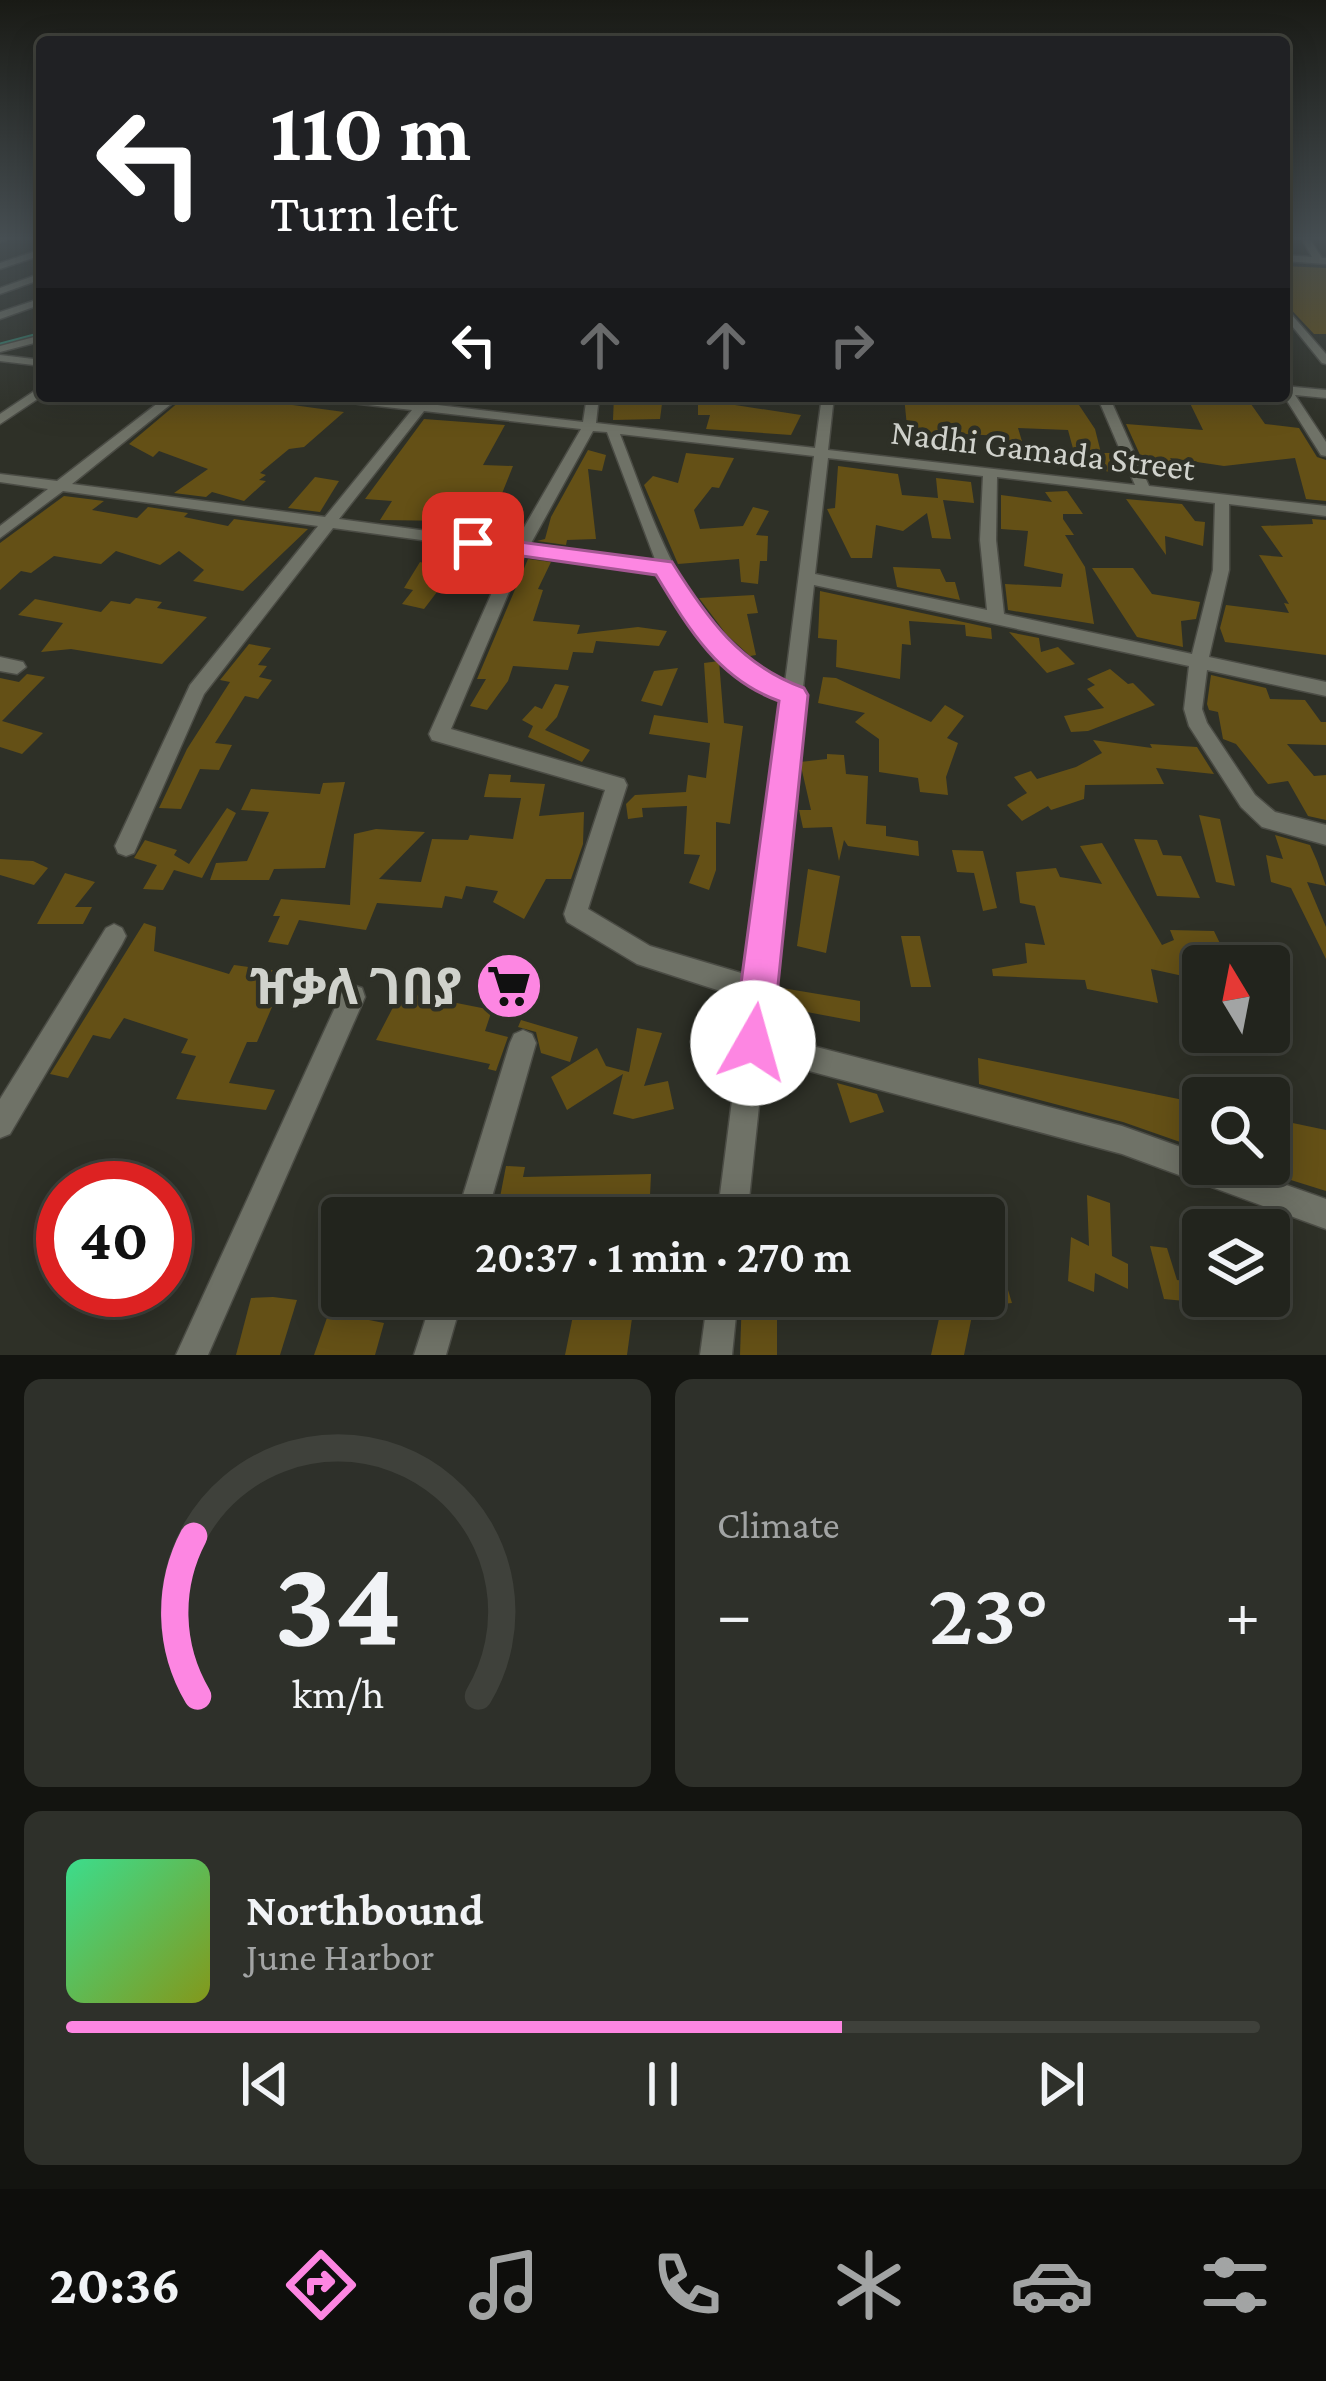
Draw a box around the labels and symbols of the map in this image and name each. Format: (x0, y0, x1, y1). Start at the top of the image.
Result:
street label: Nadhi Gamada Street (888, 411, 1198, 489)
pin (422, 492, 524, 594)
north arrow (1182, 945, 1290, 1053)
supermarket icon: ዠቃለ ገበያ (474, 951, 544, 1021)
place label: ዠቃለ ገበያ (250, 958, 462, 1015)
position arrow (690, 980, 816, 1106)
speed limit sign: 40 (36, 1161, 192, 1317)

